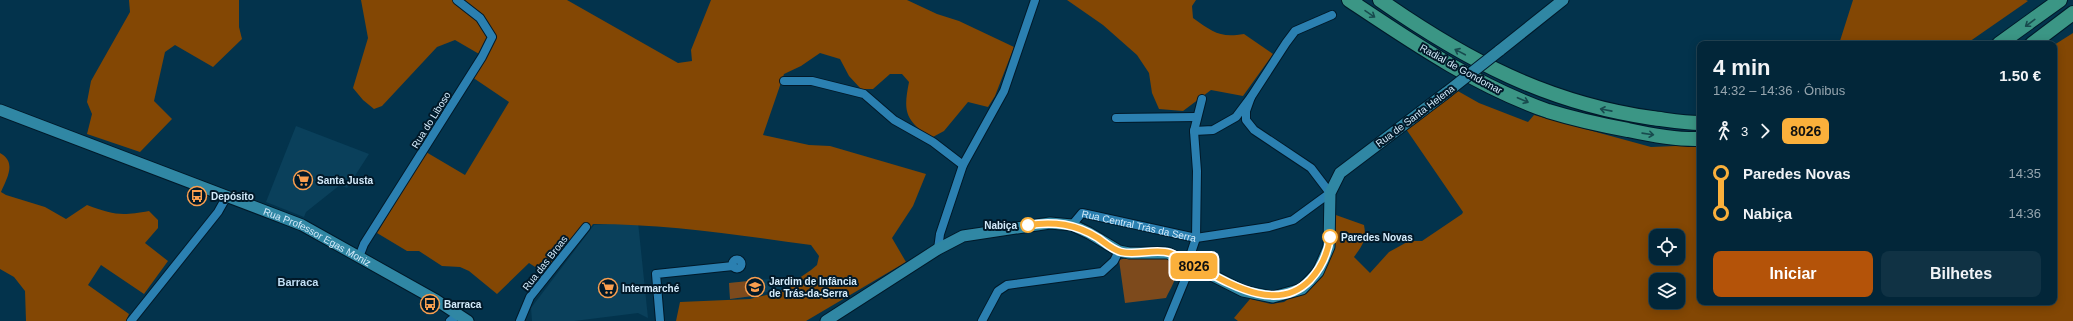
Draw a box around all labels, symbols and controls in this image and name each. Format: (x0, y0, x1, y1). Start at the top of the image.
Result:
one-way arrow (1364, 10, 1375, 18)
one-way arrow (2025, 19, 2036, 27)
street label: Radial de Gondomar (1418, 42, 1505, 97)
one-way arrow (1454, 48, 1466, 55)
text: 4 min (1713, 55, 1770, 80)
text: 1.50 € (1999, 67, 2041, 84)
street label: Rua de Santa Helena (1374, 83, 1457, 149)
text: 14:32 – 14:36 · Ônibus (1713, 83, 1845, 98)
street label: Rua do Liboso (409, 89, 453, 150)
one-way arrow (1516, 97, 1528, 104)
one-way arrow (1600, 106, 1613, 114)
icon: walk (1713, 120, 1735, 142)
icon: forward (1754, 120, 1776, 142)
text: 8026 (1790, 123, 1821, 139)
text: 3 (1741, 124, 1748, 139)
one-way arrow (1641, 130, 1654, 138)
text: Paredes Novas (1743, 165, 1851, 182)
text: 14:35 (2008, 166, 2041, 181)
supermarket icon: Santa Justa (292, 169, 314, 191)
place label: Santa Justa (317, 175, 374, 186)
bus stop icon: Depósito (186, 185, 208, 207)
place label: Depósito (211, 191, 254, 202)
street label: Rua Professor Egas Moniz (262, 205, 373, 268)
text: Nabiça (1743, 205, 1792, 222)
text: 14:36 (2008, 206, 2041, 221)
street label: Rua Central Trás da Serra (1081, 208, 1198, 243)
marker: Nabiça (1020, 217, 1036, 233)
place label: Nabiça (984, 220, 1017, 231)
marker: Paredes Novas (1322, 229, 1338, 245)
map controls (1649, 229, 1685, 309)
button: locate (1649, 229, 1685, 265)
place label: Paredes Novas (1341, 232, 1413, 243)
street label: Rua das Broas (520, 234, 570, 292)
button: Iniciar (1713, 251, 1873, 297)
button: Bilhetes (1881, 251, 2041, 297)
line badge: 8026 (1166, 253, 1222, 279)
text: 8026 (1178, 258, 1210, 274)
button: layers (1649, 273, 1685, 309)
district label: Barraca (278, 276, 319, 288)
school or university icon: Jardim de Infância de Trás-da-Serra (744, 276, 766, 298)
place label: Jardim de Infância de Trás-da-Serra (769, 276, 857, 299)
supermarket icon: Intermarché (597, 277, 619, 299)
place label: Intermarché (622, 283, 680, 294)
bus stop icon: Barraca (419, 293, 441, 315)
place label: Barraca (444, 299, 482, 310)

